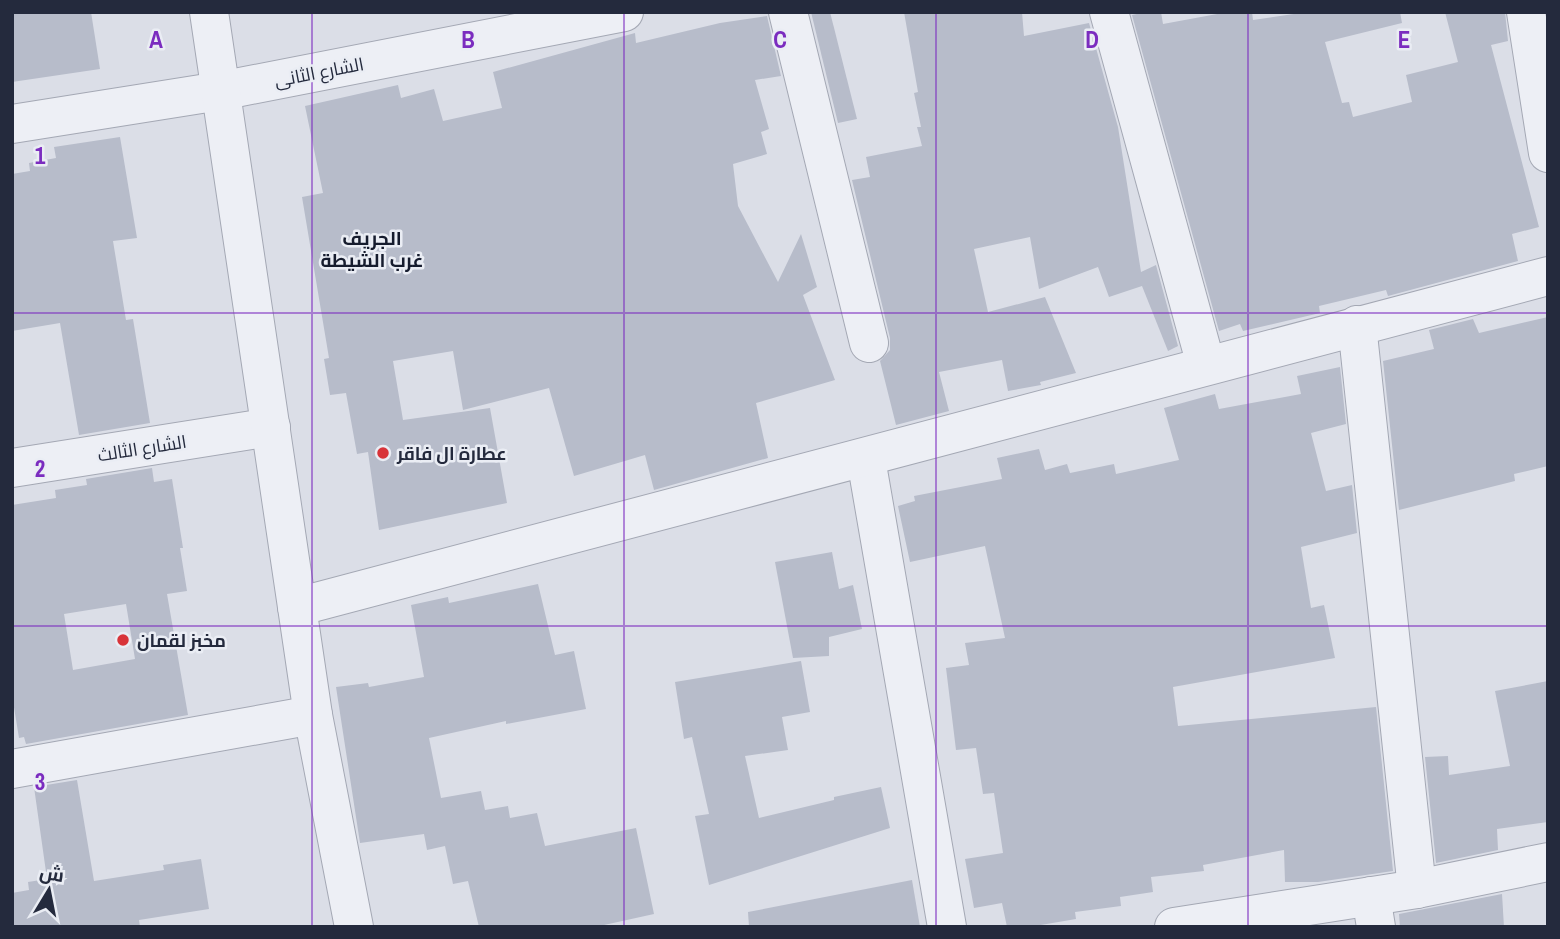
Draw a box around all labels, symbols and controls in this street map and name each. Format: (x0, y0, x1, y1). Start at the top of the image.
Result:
text: A (149, 24, 163, 55)
text: B (461, 24, 475, 55)
text: C (773, 24, 787, 55)
text: D (1085, 24, 1099, 55)
text: E (1398, 24, 1410, 55)
street label: الشارع الثانى (272, 51, 366, 93)
text: 1 (35, 140, 46, 171)
district label: الجريف غرب الشيطة (321, 225, 423, 273)
street label: الشارع الثالث (96, 429, 188, 467)
place label: عطارة ال فاقر (396, 441, 507, 466)
marker: عطارة ال فاقر (375, 445, 391, 461)
text: 2 (35, 453, 45, 484)
place label: مخبز لقمان (137, 628, 226, 653)
marker: مخبز لقمان (115, 632, 131, 648)
text: 3 (35, 766, 45, 797)
north arrow (14, 855, 84, 925)
text: ش (38, 858, 66, 888)

